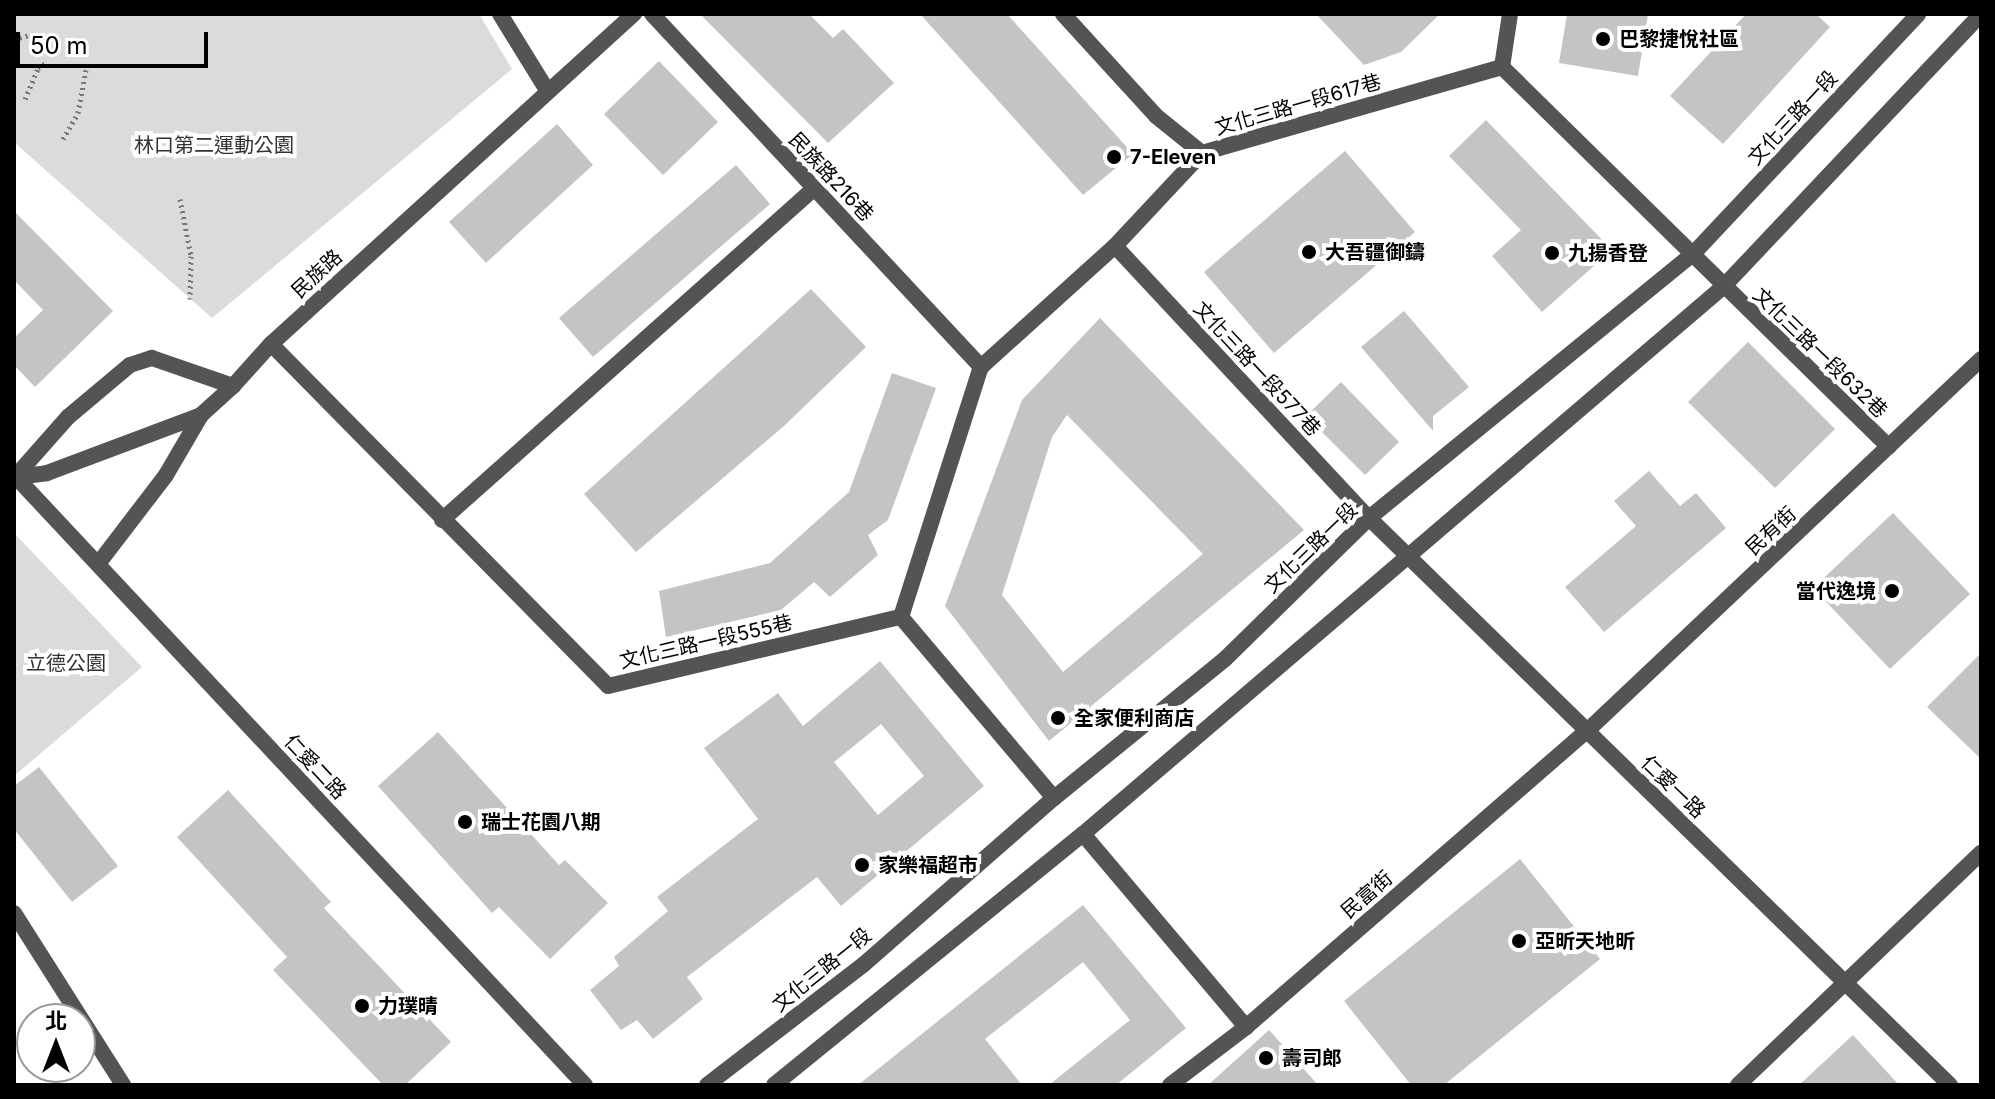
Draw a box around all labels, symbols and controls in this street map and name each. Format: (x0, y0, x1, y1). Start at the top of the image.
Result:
scale bar (20, 16, 212, 66)
place label: 巴黎捷悅社區 (1619, 27, 1739, 51)
marker: 巴黎捷悅社區 (1594, 30, 1612, 48)
text: 50 m (30, 31, 88, 60)
street label: 文化三路一段 (1743, 66, 1843, 170)
street label: 文化三路一段617巷 (1212, 70, 1384, 140)
street label: 民族路216巷 (784, 128, 878, 226)
park label: 林口第二運動公園 (134, 133, 294, 157)
place label: 7-Eleven (1130, 145, 1216, 169)
marker: 7-Eleven (1105, 148, 1123, 166)
place label: 大吾疆御鑄 (1325, 240, 1425, 264)
place label: 九揚香登 (1568, 241, 1648, 265)
marker: 大吾疆御鑄 (1300, 243, 1318, 261)
marker: 九揚香登 (1543, 244, 1561, 262)
street label: 民族路 (287, 245, 347, 303)
street label: 文化三路一段632巷 (1748, 283, 1892, 423)
street label: 文化三路一段577巷 (1188, 297, 1326, 441)
street label: 文化三路一段 (1260, 498, 1362, 598)
street label: 民有街 (1741, 502, 1801, 560)
place label: 當代逸境 (1796, 579, 1876, 603)
marker: 當代逸境 (1883, 582, 1901, 600)
street label: 文化三路一段555巷 (617, 610, 795, 674)
park label: 立德公園 (26, 651, 106, 675)
place label: 全家便利商店 (1074, 706, 1194, 730)
marker: 全家便利商店 (1049, 709, 1067, 727)
street label: 仁愛二路 (279, 730, 351, 804)
street label: 仁愛一路 (1636, 751, 1710, 823)
place label: 瑞士花園八期 (481, 810, 601, 834)
marker: 瑞士花園八期 (456, 813, 474, 831)
place label: 家樂福超市 (878, 853, 978, 877)
marker: 家樂福超市 (853, 856, 871, 874)
street label: 民富街 (1336, 866, 1398, 924)
street label: 文化三路一段 (768, 923, 876, 1017)
place label: 亞昕天地昕 (1535, 929, 1635, 953)
marker: 亞昕天地昕 (1510, 932, 1528, 950)
place label: 力璞晴 (378, 994, 438, 1018)
marker: 力璞晴 (353, 997, 371, 1015)
north arrow (16, 1003, 96, 1083)
text: 北 (45, 1008, 67, 1034)
place label: 壽司郎 (1282, 1046, 1342, 1070)
marker: 壽司郎 (1257, 1049, 1275, 1067)

